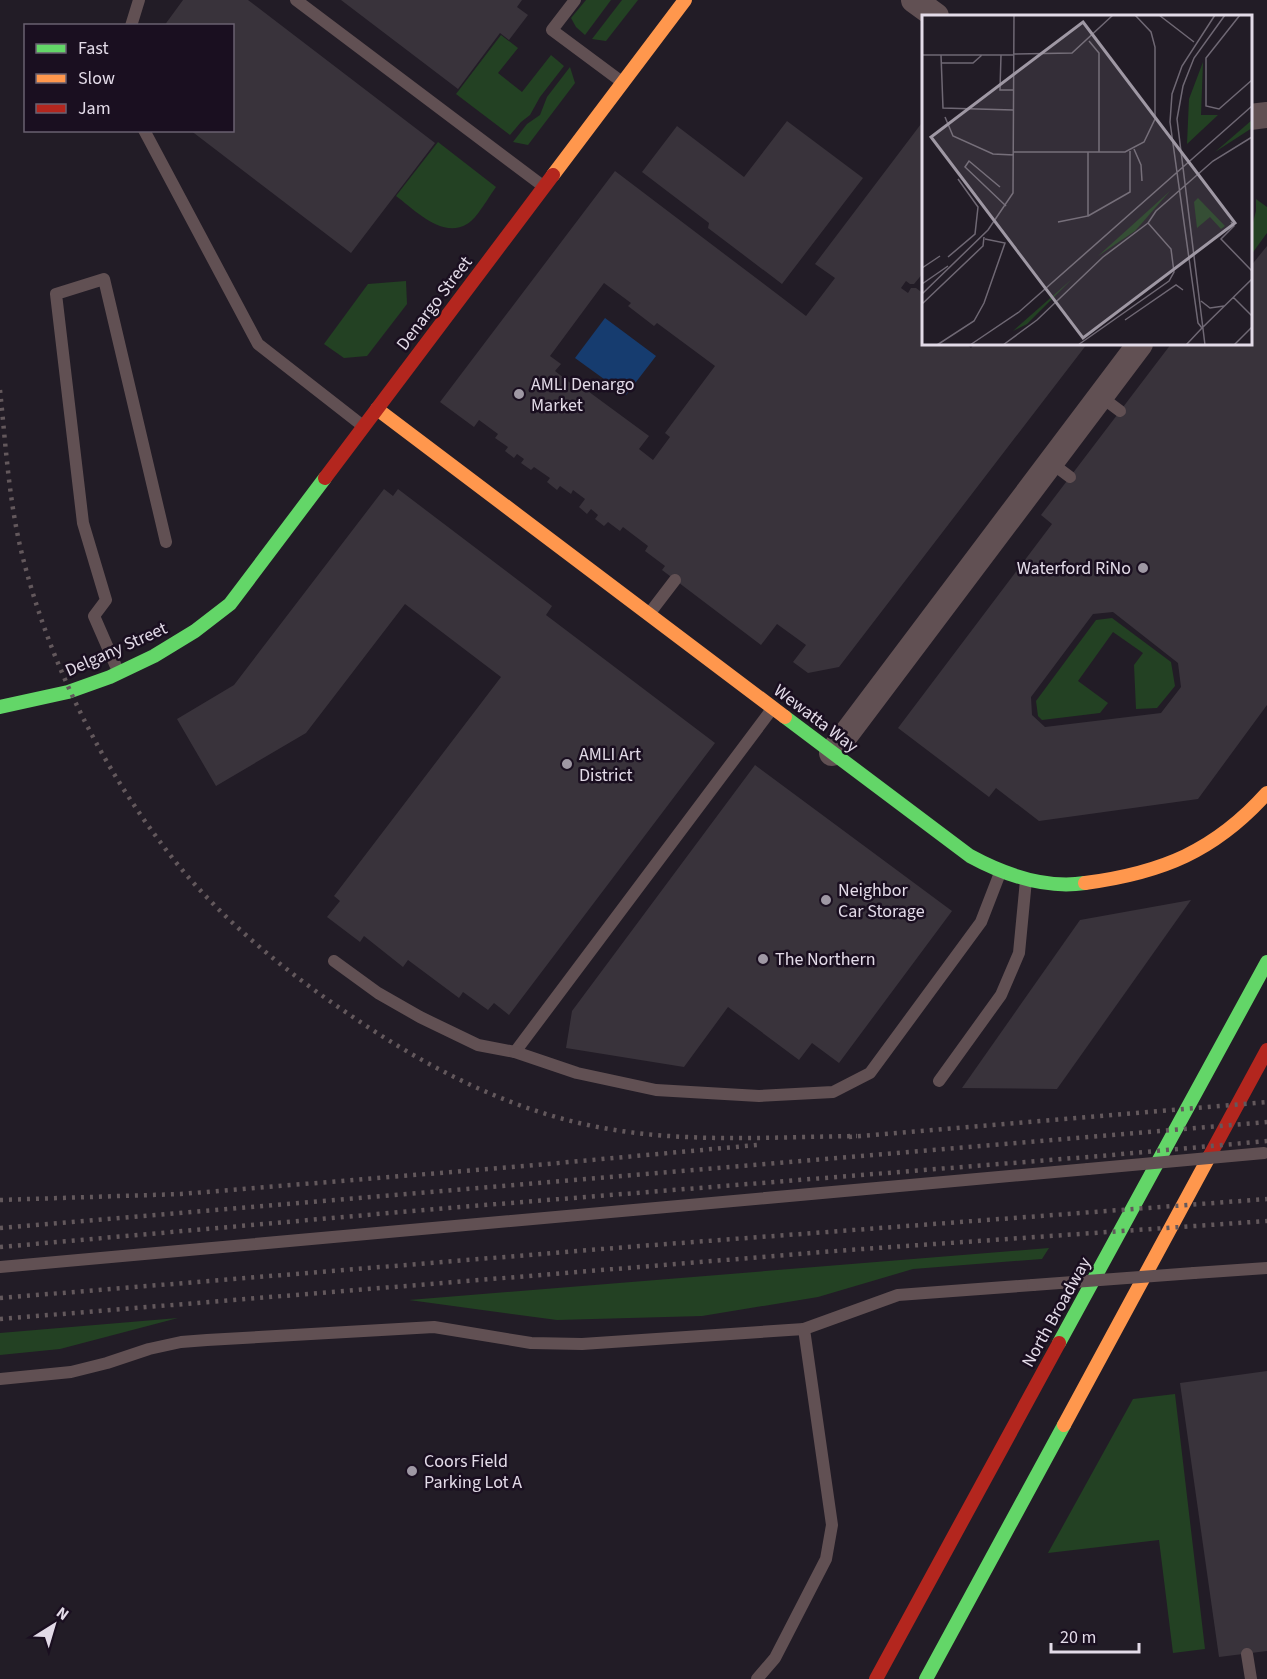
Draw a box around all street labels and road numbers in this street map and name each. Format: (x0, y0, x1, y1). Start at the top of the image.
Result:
street label: Denargo Street (391, 251, 478, 356)
street label: Delgany Street (61, 616, 171, 683)
street label: Wewatta Way (768, 678, 864, 759)
street label: North Broadway (1016, 1252, 1097, 1372)

